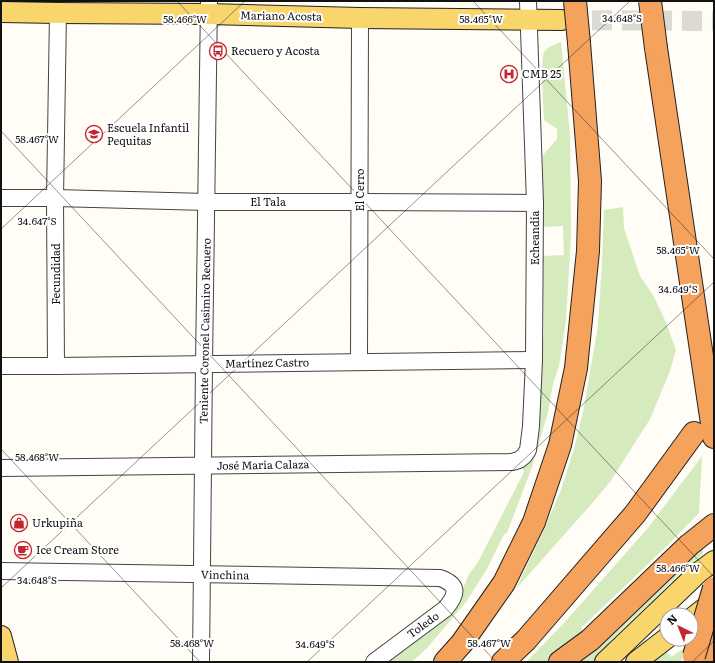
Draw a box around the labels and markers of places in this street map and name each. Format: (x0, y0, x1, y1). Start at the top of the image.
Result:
bus stop icon: Recuero y Acosta (208, 41, 228, 61)
place label: Recuero y Acosta (231, 42, 320, 58)
hospital icon: CMB 25 (499, 64, 519, 84)
place label: CMB 25 (522, 65, 562, 81)
place label: Escuela Infantil Pequitas (107, 119, 190, 148)
school or university icon: Escuela Infantil Pequitas (84, 124, 104, 144)
shop icon: Urkupiña (9, 513, 29, 533)
place label: Urkupiña (32, 514, 83, 530)
cafe icon: Ice Cream Store (13, 540, 33, 560)
place label: Ice Cream Store (36, 541, 119, 557)

